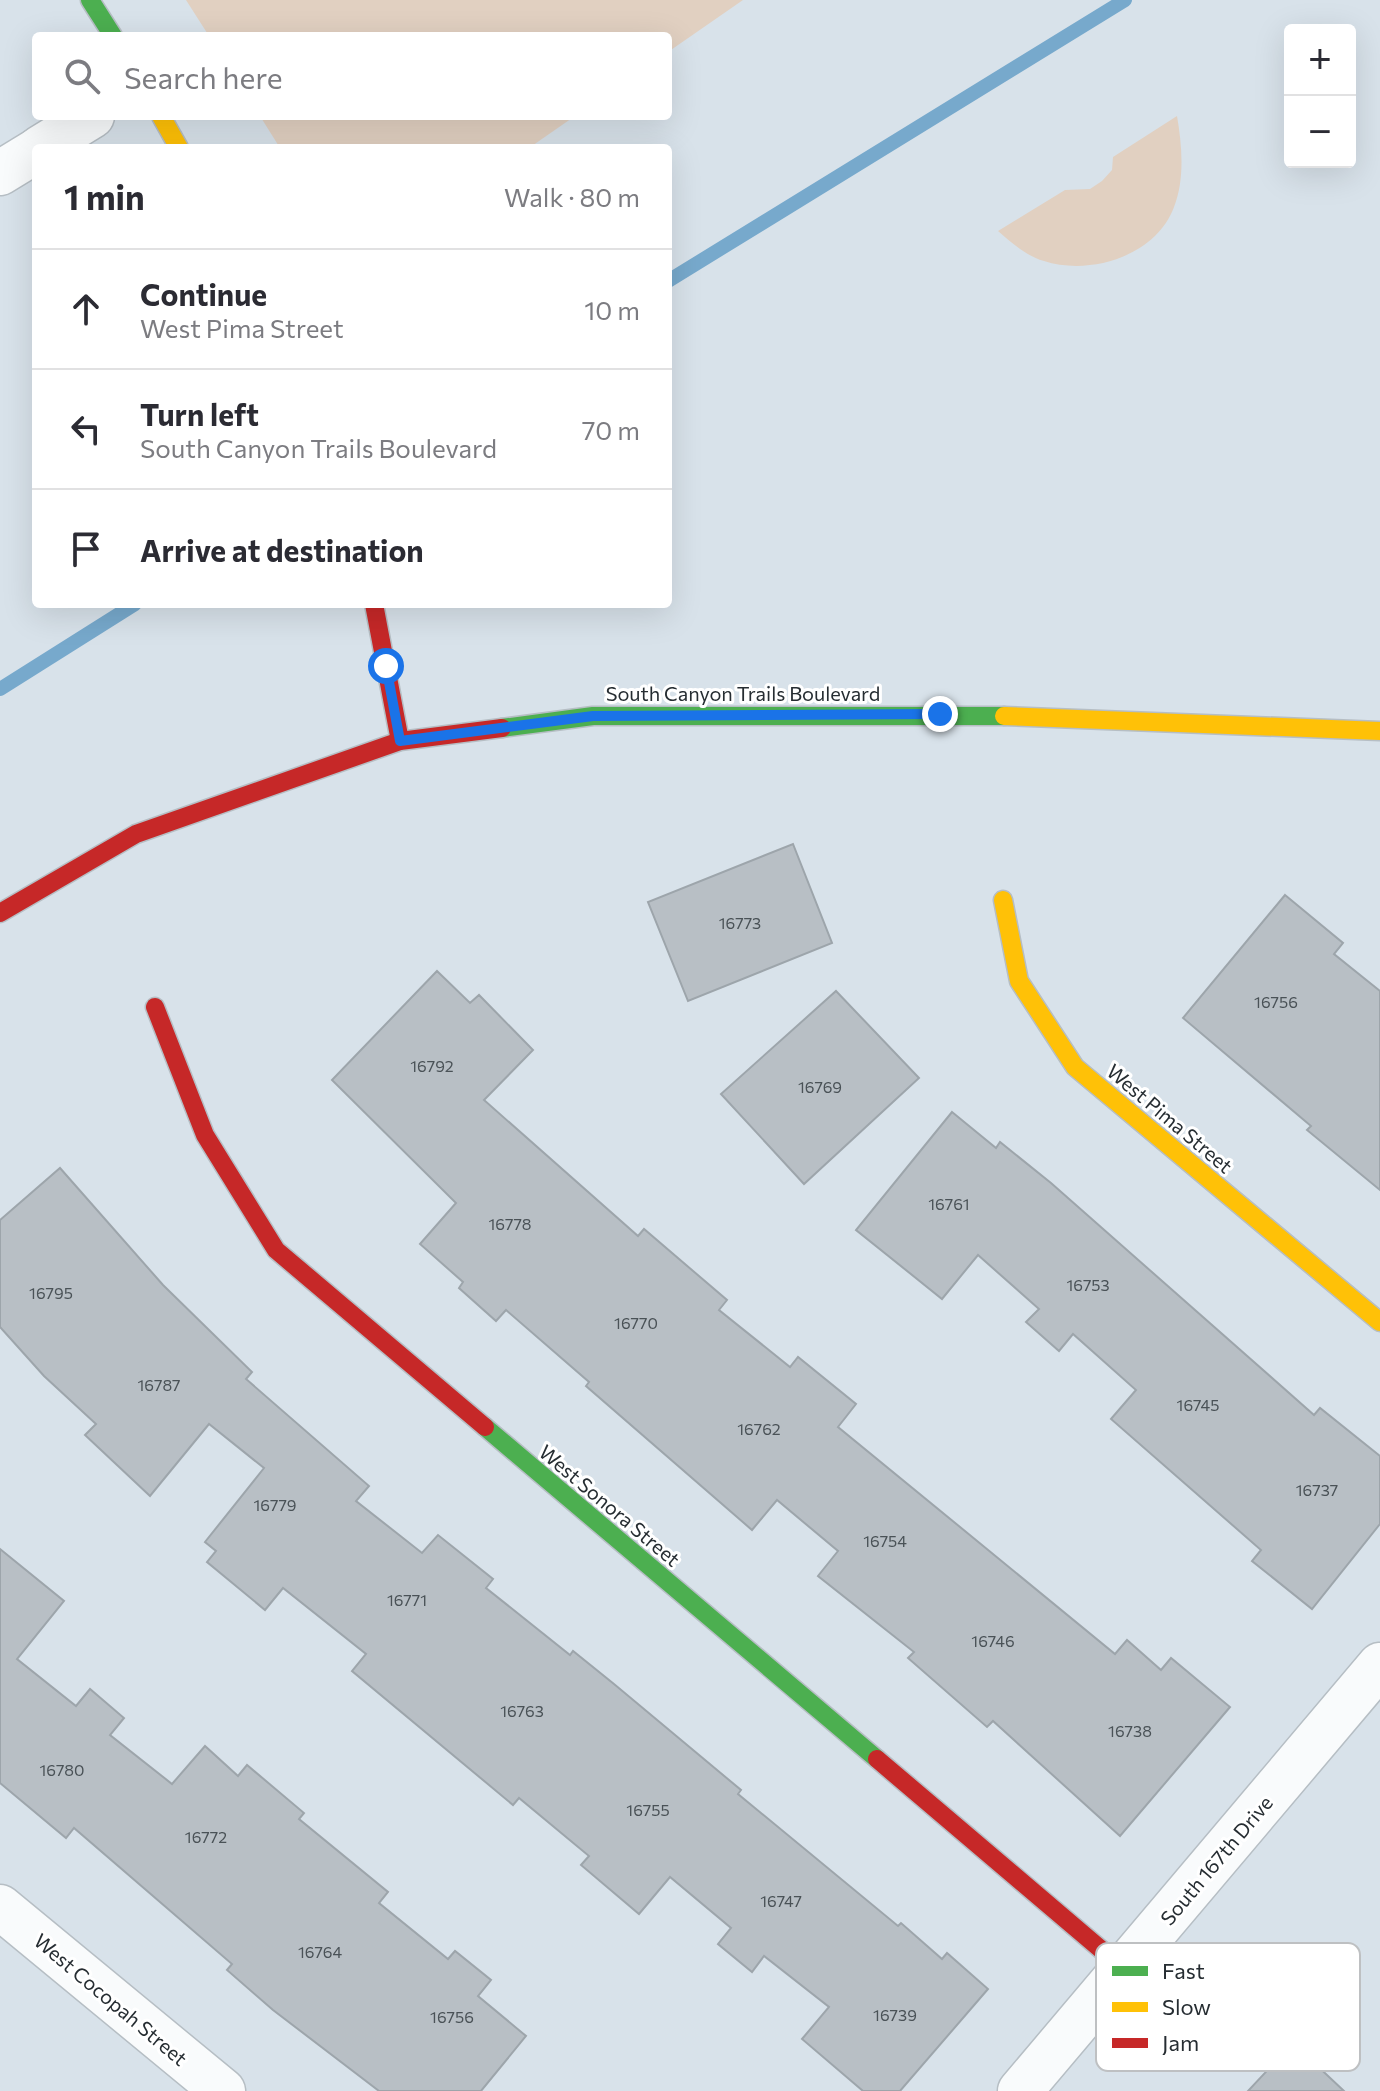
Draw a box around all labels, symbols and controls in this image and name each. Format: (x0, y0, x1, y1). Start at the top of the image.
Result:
map controls (1284, 24, 1356, 168)
button: + (1284, 24, 1356, 96)
search box (32, 32, 672, 120)
icon: search (60, 54, 104, 98)
text: Search here (124, 58, 283, 95)
button: − (1284, 96, 1356, 168)
text: 1 min (64, 175, 145, 217)
text: Walk · 80 m (504, 181, 640, 212)
text: Continue (140, 275, 267, 312)
icon: ahead (64, 287, 108, 331)
text: 10 m (584, 294, 640, 325)
text: West Pima Street (140, 312, 344, 343)
text: Turn left (140, 395, 259, 432)
icon: left (64, 407, 108, 451)
text: 70 m (582, 414, 640, 445)
text: South Canyon Trails Boulevard (140, 432, 497, 463)
icon: arrive (64, 527, 108, 571)
text: Arrive at destination (140, 531, 424, 568)
route start (368, 648, 404, 684)
street label: South Canyon Trails Boulevard (606, 681, 880, 705)
route end (922, 696, 958, 732)
house number: 16773 (719, 913, 761, 932)
house number: 16756 (1254, 992, 1298, 1011)
house number: 16792 (410, 1056, 454, 1075)
street label: West Pima Street (1102, 1058, 1238, 1178)
house number: 16769 (798, 1077, 842, 1096)
house number: 16761 (928, 1194, 970, 1213)
house number: 16778 (488, 1214, 532, 1233)
house number: 16753 (1066, 1275, 1110, 1294)
house number: 16795 (29, 1283, 73, 1302)
house number: 16770 (614, 1313, 658, 1332)
house number: 16787 (138, 1375, 180, 1394)
house number: 16745 (1177, 1395, 1219, 1414)
house number: 16762 (737, 1419, 781, 1438)
street label: West Sonora Street (535, 1439, 685, 1571)
house number: 16737 (1296, 1480, 1338, 1499)
house number: 16779 (253, 1495, 297, 1514)
house number: 16754 (863, 1531, 907, 1550)
house number: 16771 (387, 1590, 427, 1609)
house number: 16746 (971, 1631, 1015, 1650)
house number: 16763 (500, 1701, 544, 1720)
house number: 16738 (1108, 1721, 1152, 1740)
house number: 16780 (39, 1760, 85, 1779)
street label: South 167th Drive (1155, 1790, 1277, 1930)
house number: 16755 (626, 1800, 670, 1819)
house number: 16772 (185, 1827, 227, 1846)
house number: 16747 (760, 1891, 802, 1910)
street label: West Cocopah Street (30, 1928, 192, 2070)
house number: 16764 (298, 1942, 343, 1961)
legend (1096, 1943, 1360, 2071)
text: Fast (1162, 1957, 1205, 1984)
text: Slow (1162, 1993, 1211, 2020)
house number: 16739 (873, 2005, 917, 2024)
house number: 16756 (430, 2007, 474, 2026)
text: Jam (1162, 2029, 1199, 2056)

